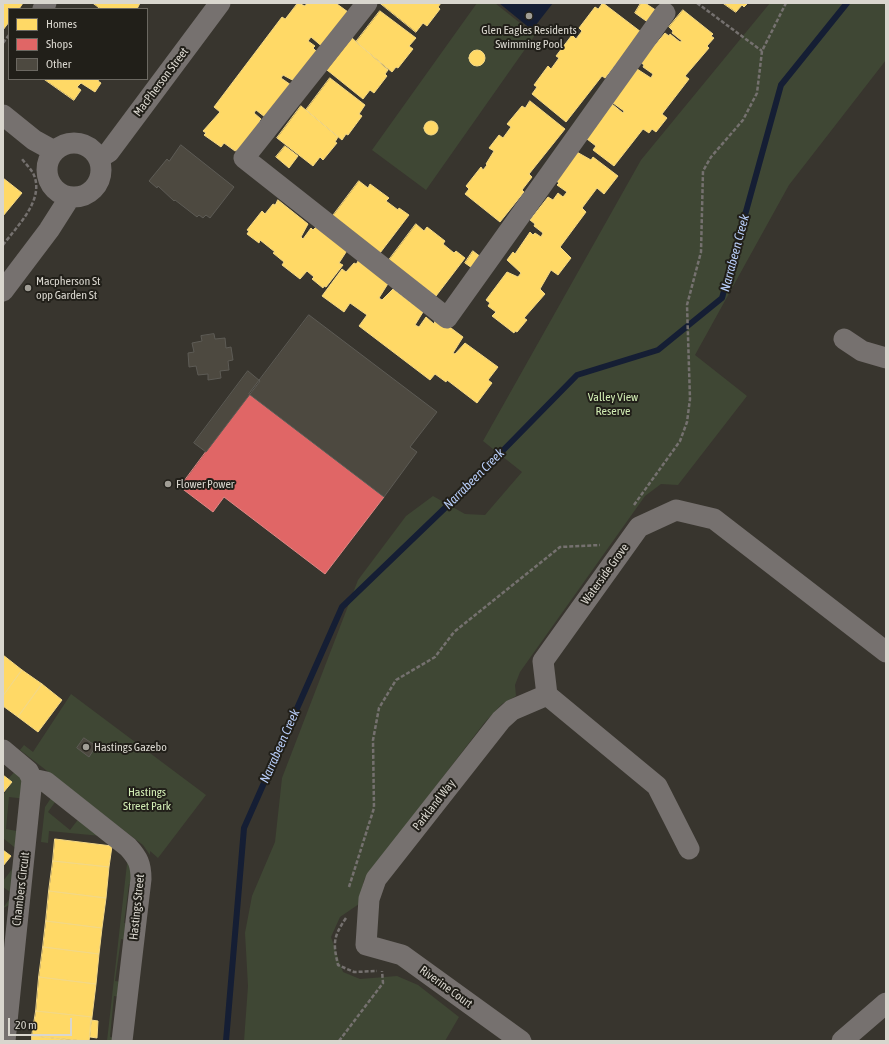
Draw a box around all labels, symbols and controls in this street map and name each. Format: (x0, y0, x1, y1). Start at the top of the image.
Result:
legend (8, 8, 148, 80)
marker: Glen Eagles Residents Swimming Pool (524, 11, 534, 21)
text: Homes (46, 17, 77, 31)
place label: Glen Eagles Residents Swimming Pool (481, 23, 577, 51)
text: Shops (46, 37, 72, 51)
street label: MacPherson Street (130, 45, 192, 119)
text: Other (46, 57, 71, 71)
water label: Narrabeen Creek (717, 213, 753, 293)
place label: Macpherson St opp Garden St (36, 274, 100, 302)
marker: Macpherson St opp Garden St (23, 283, 33, 293)
park label: Valley View Reserve (588, 390, 638, 418)
water label: Narrabeen Creek (440, 445, 508, 513)
place label: Flower Power (176, 477, 234, 491)
marker: Flower Power (163, 479, 173, 489)
street label: Waterside Grove (578, 541, 632, 607)
water label: Narrabeen Creek (257, 707, 303, 785)
place label: Hastings Gazebo (94, 740, 167, 754)
marker: Hastings Gazebo (81, 742, 91, 752)
street label: Parkland Way (410, 777, 458, 833)
park label: Hastings Street Park (123, 785, 171, 813)
street label: Chambers Circuit (9, 851, 33, 927)
street label: Hastings Street (126, 873, 148, 941)
street label: Riverine Court (417, 963, 475, 1011)
scale bar (10, 1010, 74, 1036)
text: 20 m (15, 1018, 37, 1032)

